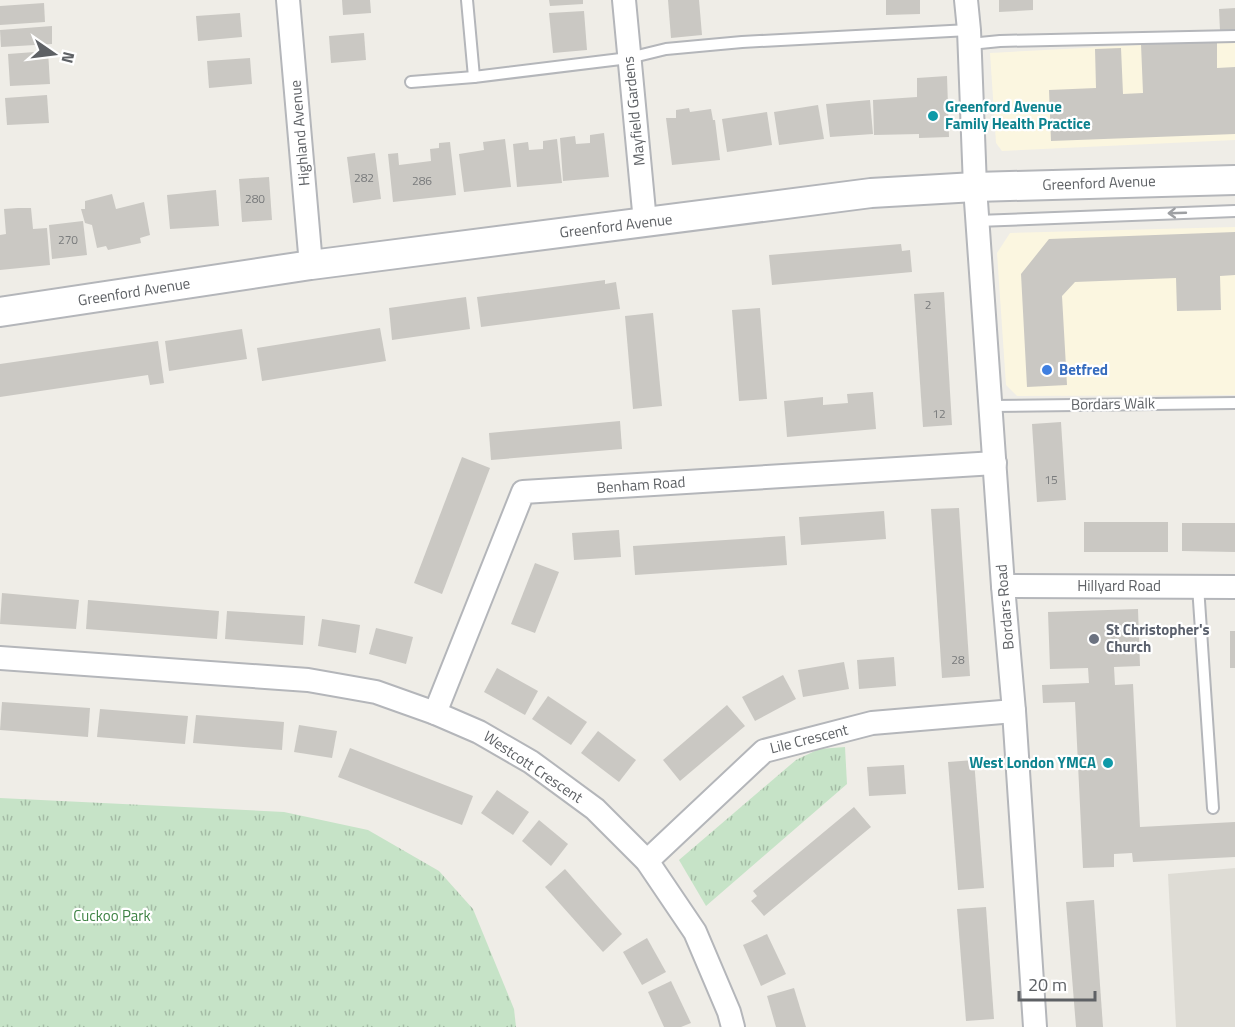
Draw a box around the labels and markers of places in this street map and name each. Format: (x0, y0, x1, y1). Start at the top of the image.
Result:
place label: Greenford Avenue Family Health Practice (945, 95, 1091, 135)
marker: Greenford Avenue Family Health Practice (926, 109, 940, 123)
place label: Betfred (1059, 358, 1108, 381)
marker: Betfred (1040, 363, 1054, 377)
place label: St Christopher's Church (1106, 618, 1210, 658)
marker: St Christopher's Church (1087, 632, 1101, 646)
place label: West London YMCA (969, 751, 1096, 774)
marker: West London YMCA (1101, 756, 1115, 770)

